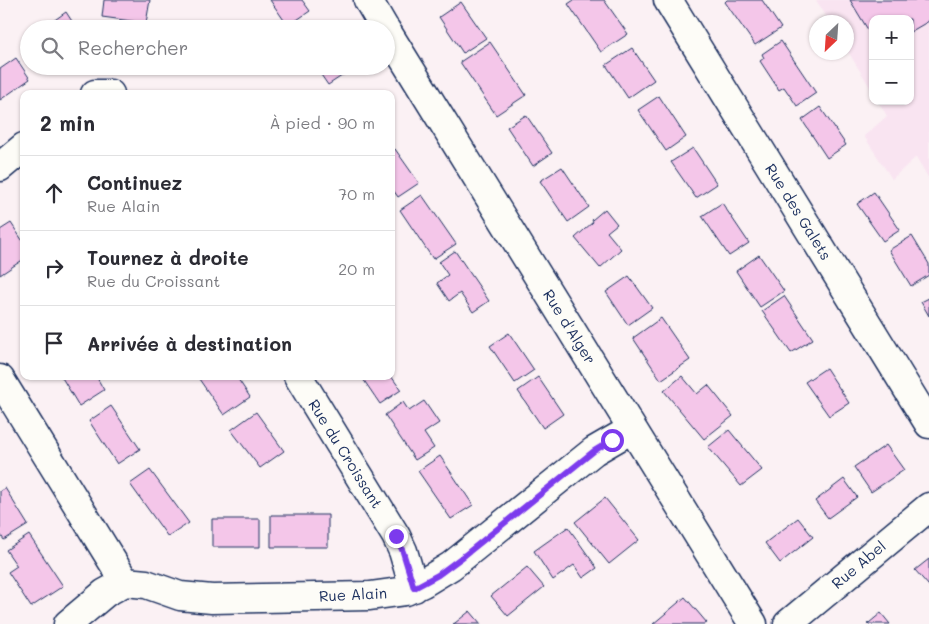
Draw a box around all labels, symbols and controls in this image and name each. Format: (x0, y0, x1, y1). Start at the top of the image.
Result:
north arrow (809, 15, 854, 60)
map controls (869, 15, 914, 105)
button: + (869, 15, 914, 60)
search box (20, 20, 395, 75)
icon: search (38, 34, 66, 62)
text: Rechercher (78, 35, 188, 60)
button: − (869, 60, 914, 105)
text: 2 min (40, 109, 95, 136)
text: À pied · 90 m (270, 112, 375, 133)
street label: Rue des Galets (761, 159, 837, 263)
text: Continuez (87, 170, 182, 195)
icon: ahead (40, 179, 68, 207)
text: 70 m (338, 183, 375, 204)
text: Rue Alain (87, 195, 160, 216)
text: Tournez à droite (87, 245, 249, 270)
icon: right (40, 254, 68, 282)
text: 20 m (338, 258, 375, 279)
text: Rue du Croissant (87, 270, 220, 291)
street label: Rue d'Alger (539, 285, 601, 368)
icon: arrive (40, 329, 68, 357)
text: Arrivée à destination (87, 331, 292, 356)
street label: Rue du Croissant (304, 395, 387, 512)
route start (601, 429, 624, 452)
route end (385, 525, 408, 548)
street label: Rue Abel (827, 536, 890, 593)
street label: Rue Alain (318, 582, 388, 606)

